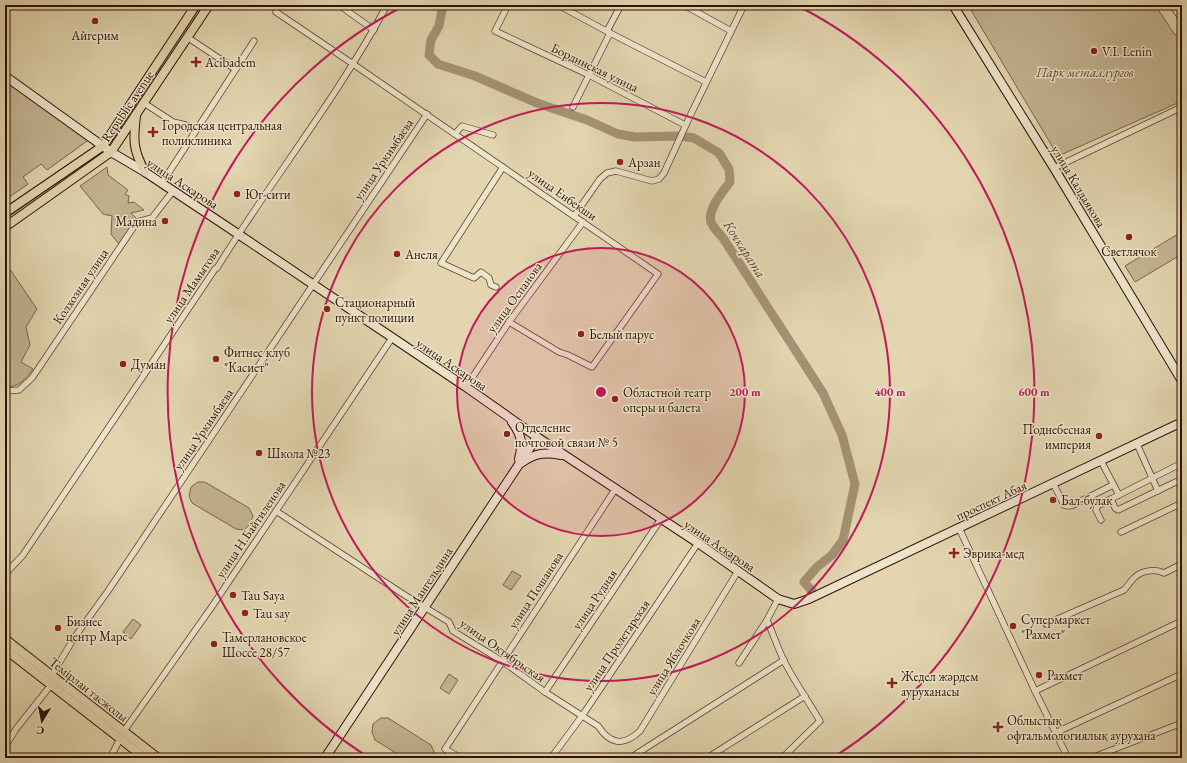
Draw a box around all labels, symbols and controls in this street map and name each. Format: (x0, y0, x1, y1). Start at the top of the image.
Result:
marker: Айгерим (90, 16, 100, 26)
place label: Айгерим (70, 27, 119, 44)
street label: Бординская улица (548, 39, 642, 96)
place label: V.I. Lenin (1102, 43, 1152, 60)
marker: V.I. Lenin (1089, 46, 1099, 56)
place label: Acibadem (204, 54, 256, 71)
marker: Acibadem (190, 56, 202, 68)
park label: Парк металлургов (1035, 64, 1134, 81)
street label: Republic avenue (97, 67, 158, 145)
street label: улица Уркимбаева (350, 115, 417, 203)
place label: Городская центральная поликлиника (162, 117, 282, 149)
marker: Городская центральная поликлиника (147, 126, 159, 138)
street label: улица Калдаякова (1047, 142, 1110, 231)
street label: улица Аскарова (144, 154, 222, 213)
place label: Арзан (627, 154, 661, 171)
marker: Арзан (615, 157, 625, 167)
street label: улица Енбекши (525, 164, 601, 224)
place label: Юг-сити (245, 186, 291, 203)
marker: Юг-сити (232, 189, 242, 199)
place label: Мадина (116, 213, 158, 230)
marker: Мадина (160, 216, 170, 226)
water label: Кочкарата (719, 216, 770, 281)
marker: Светлячок (1124, 232, 1134, 242)
street label: улица Мамытова (160, 243, 224, 327)
place label: Светлячок (1101, 243, 1157, 260)
street label: Колхозная улица (49, 244, 112, 327)
place label: Анеля (404, 246, 438, 263)
marker: Анеля (392, 249, 402, 259)
street label: улица Оспанова (483, 258, 546, 336)
place label: Стационарный пункт полиции (335, 294, 415, 326)
marker: Стационарный пункт полиции (322, 304, 332, 314)
place label: Белый парус (589, 326, 654, 343)
marker: Белый парус (576, 329, 586, 339)
street label: улица Аскарова (413, 334, 491, 395)
place label: Фитнес клуб "Касиет" (224, 344, 290, 376)
marker: Фитнес клуб "Касиет" (211, 354, 221, 364)
place label: Думан (131, 356, 166, 373)
marker: Думан (118, 359, 128, 369)
place label: Областной театр оперы и балета (623, 384, 711, 416)
text: 200 m (729, 384, 761, 400)
text: 400 m (874, 384, 906, 400)
text: 600 m (1018, 384, 1050, 400)
street label: улица Уркимбаева (170, 385, 237, 473)
centre of rings (594, 385, 608, 399)
marker: Областной театр оперы и балета (610, 394, 620, 404)
place label: Отделение почтовой связи № 5 (515, 419, 618, 451)
place label: Поднебесная империя (1022, 421, 1091, 453)
marker: Отделение почтовой связи № 5 (502, 429, 512, 439)
marker: Поднебесная империя (1094, 431, 1104, 441)
place label: Школа №23 (267, 445, 330, 462)
marker: Школа №23 (254, 448, 264, 458)
street label: улица Н.Байтиленова (212, 477, 290, 581)
street label: проспект Абая (953, 477, 1029, 524)
place label: Бал-булак (1061, 492, 1113, 509)
marker: Бал-булак (1048, 495, 1058, 505)
street label: улица Аскарова (681, 515, 759, 576)
street label: улица Мангельдина (386, 543, 457, 639)
place label: Эврика-мед (963, 545, 1025, 562)
marker: Эврика-мед (948, 547, 960, 559)
street label: улица Пошанова (504, 548, 567, 632)
street label: улица Рудная (568, 566, 621, 633)
place label: Tau Saya (241, 587, 286, 604)
marker: Tau Saya (228, 590, 238, 600)
street label: улица Пролетарская (579, 596, 654, 695)
place label: Tau say (253, 605, 290, 622)
marker: Tau say (240, 608, 250, 618)
place label: Супермаркет "Рахмет" (1021, 611, 1091, 643)
place label: Бизнес центр Марс (66, 613, 128, 645)
street label: улица Яблочкова (643, 613, 705, 698)
street label: улица Октябрьская (457, 615, 549, 686)
marker: Супермаркет "Рахмет" (1008, 621, 1018, 631)
marker: Бизнес центр Марс (53, 623, 63, 633)
place label: Тамерлановское Шоссе 28/57 (222, 629, 307, 661)
marker: Тамерлановское Шоссе 28/57 (209, 639, 219, 649)
street label: Темірлан тасжолы (46, 653, 132, 726)
place label: Рахмет (1047, 667, 1083, 684)
place label: Жедел жәрдем ауруханасы (900, 668, 978, 700)
marker: Рахмет (1034, 670, 1044, 680)
marker: Жедел жәрдем ауруханасы (886, 677, 898, 689)
north arrow (22, 701, 62, 741)
place label: Облыстық офтальмологиялық аурухана (1007, 712, 1156, 744)
marker: Облыстық офтальмологиялық аурухана (992, 721, 1004, 733)
text: С (35, 723, 45, 738)

